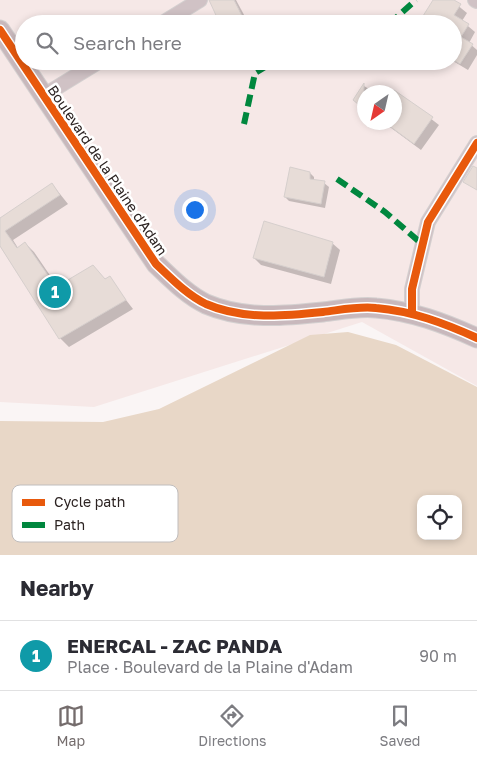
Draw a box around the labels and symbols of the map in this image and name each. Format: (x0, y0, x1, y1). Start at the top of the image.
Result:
street label: Boulevard de la Plaine d'Adam (45, 82, 171, 258)
north arrow (357, 85, 402, 130)
your location (182, 197, 208, 223)
pin: 1 (39, 273, 71, 311)
legend (12, 485, 178, 542)
text: Cycle path (54, 493, 125, 510)
text: Path (54, 516, 85, 533)

